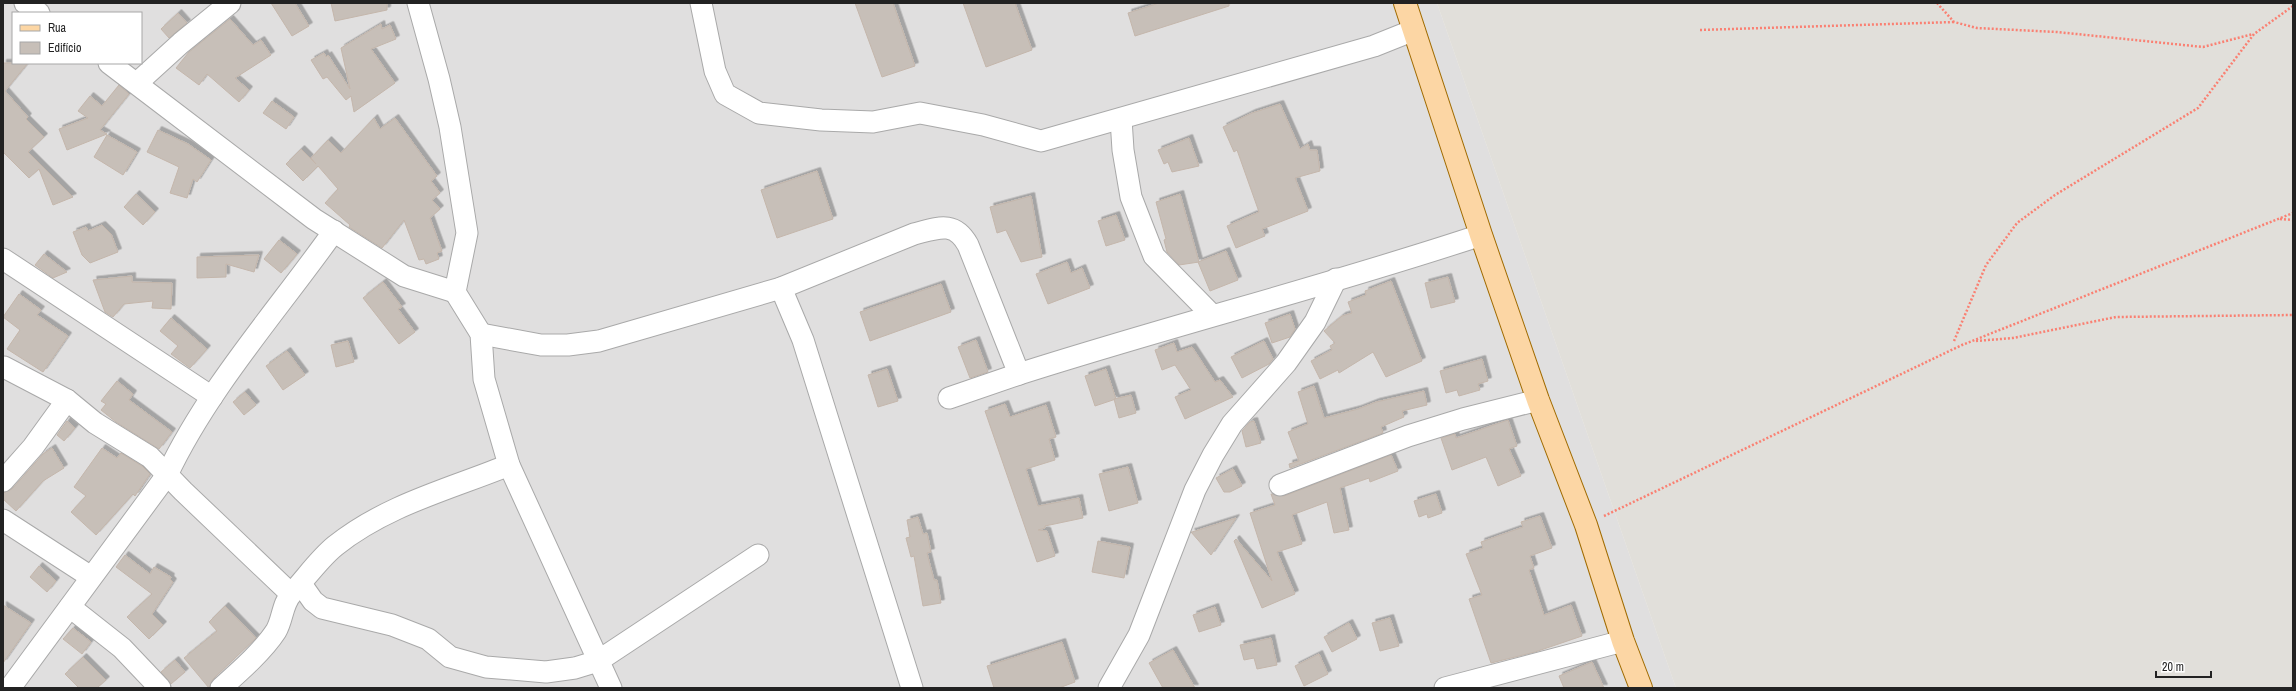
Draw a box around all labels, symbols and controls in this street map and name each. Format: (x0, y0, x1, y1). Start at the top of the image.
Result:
legend (12, 12, 142, 64)
text: Rua (48, 20, 67, 36)
text: Edifício (48, 40, 81, 56)
scale bar (2156, 653, 2211, 679)
text: 20 m (2162, 659, 2184, 675)

